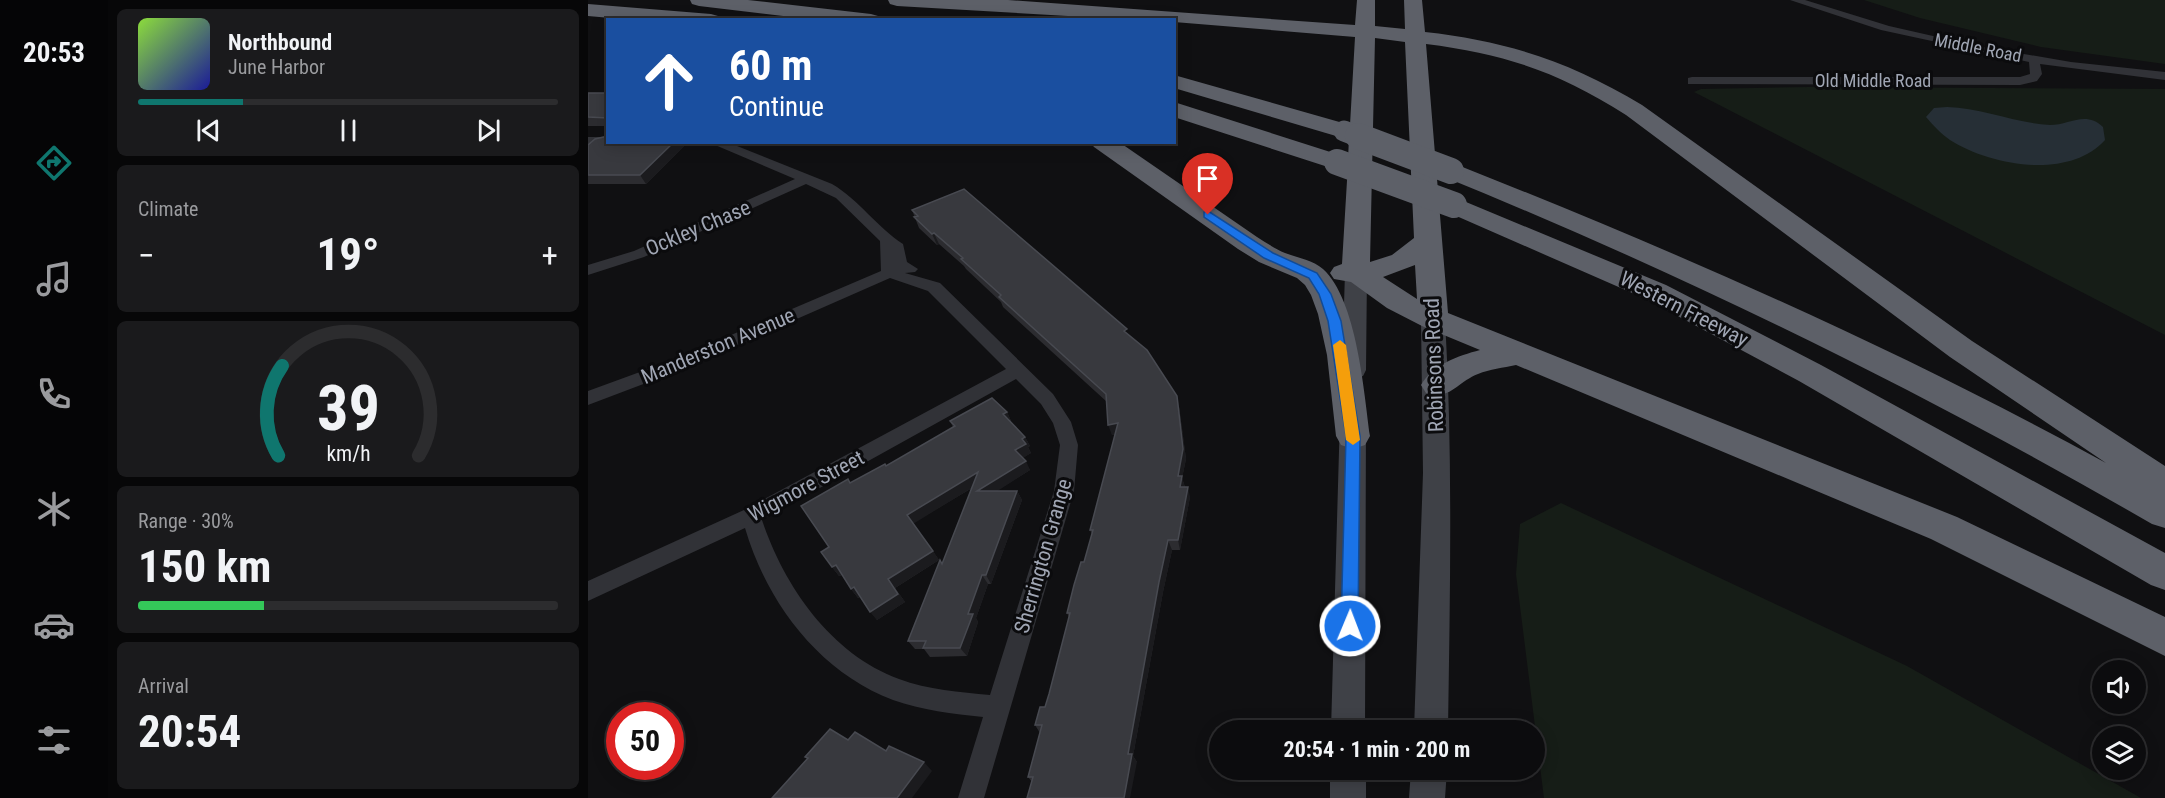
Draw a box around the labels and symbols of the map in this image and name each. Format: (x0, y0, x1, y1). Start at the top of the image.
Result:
street label: Middle Road (1933, 29, 2024, 66)
street label: Old Middle Road (1815, 70, 1931, 91)
pin (1182, 153, 1233, 215)
street label: Ockley Chase (642, 195, 754, 261)
street label: Western Freeway (1616, 266, 1752, 352)
street label: Robinsons Road (1420, 298, 1448, 432)
street label: Manderston Avenue (638, 303, 798, 389)
street label: Wigmore Street (744, 445, 868, 527)
street label: Sherrington Grange (1009, 476, 1077, 636)
position arrow (1318, 594, 1382, 658)
speed limit sign: 50 (606, 702, 684, 780)

